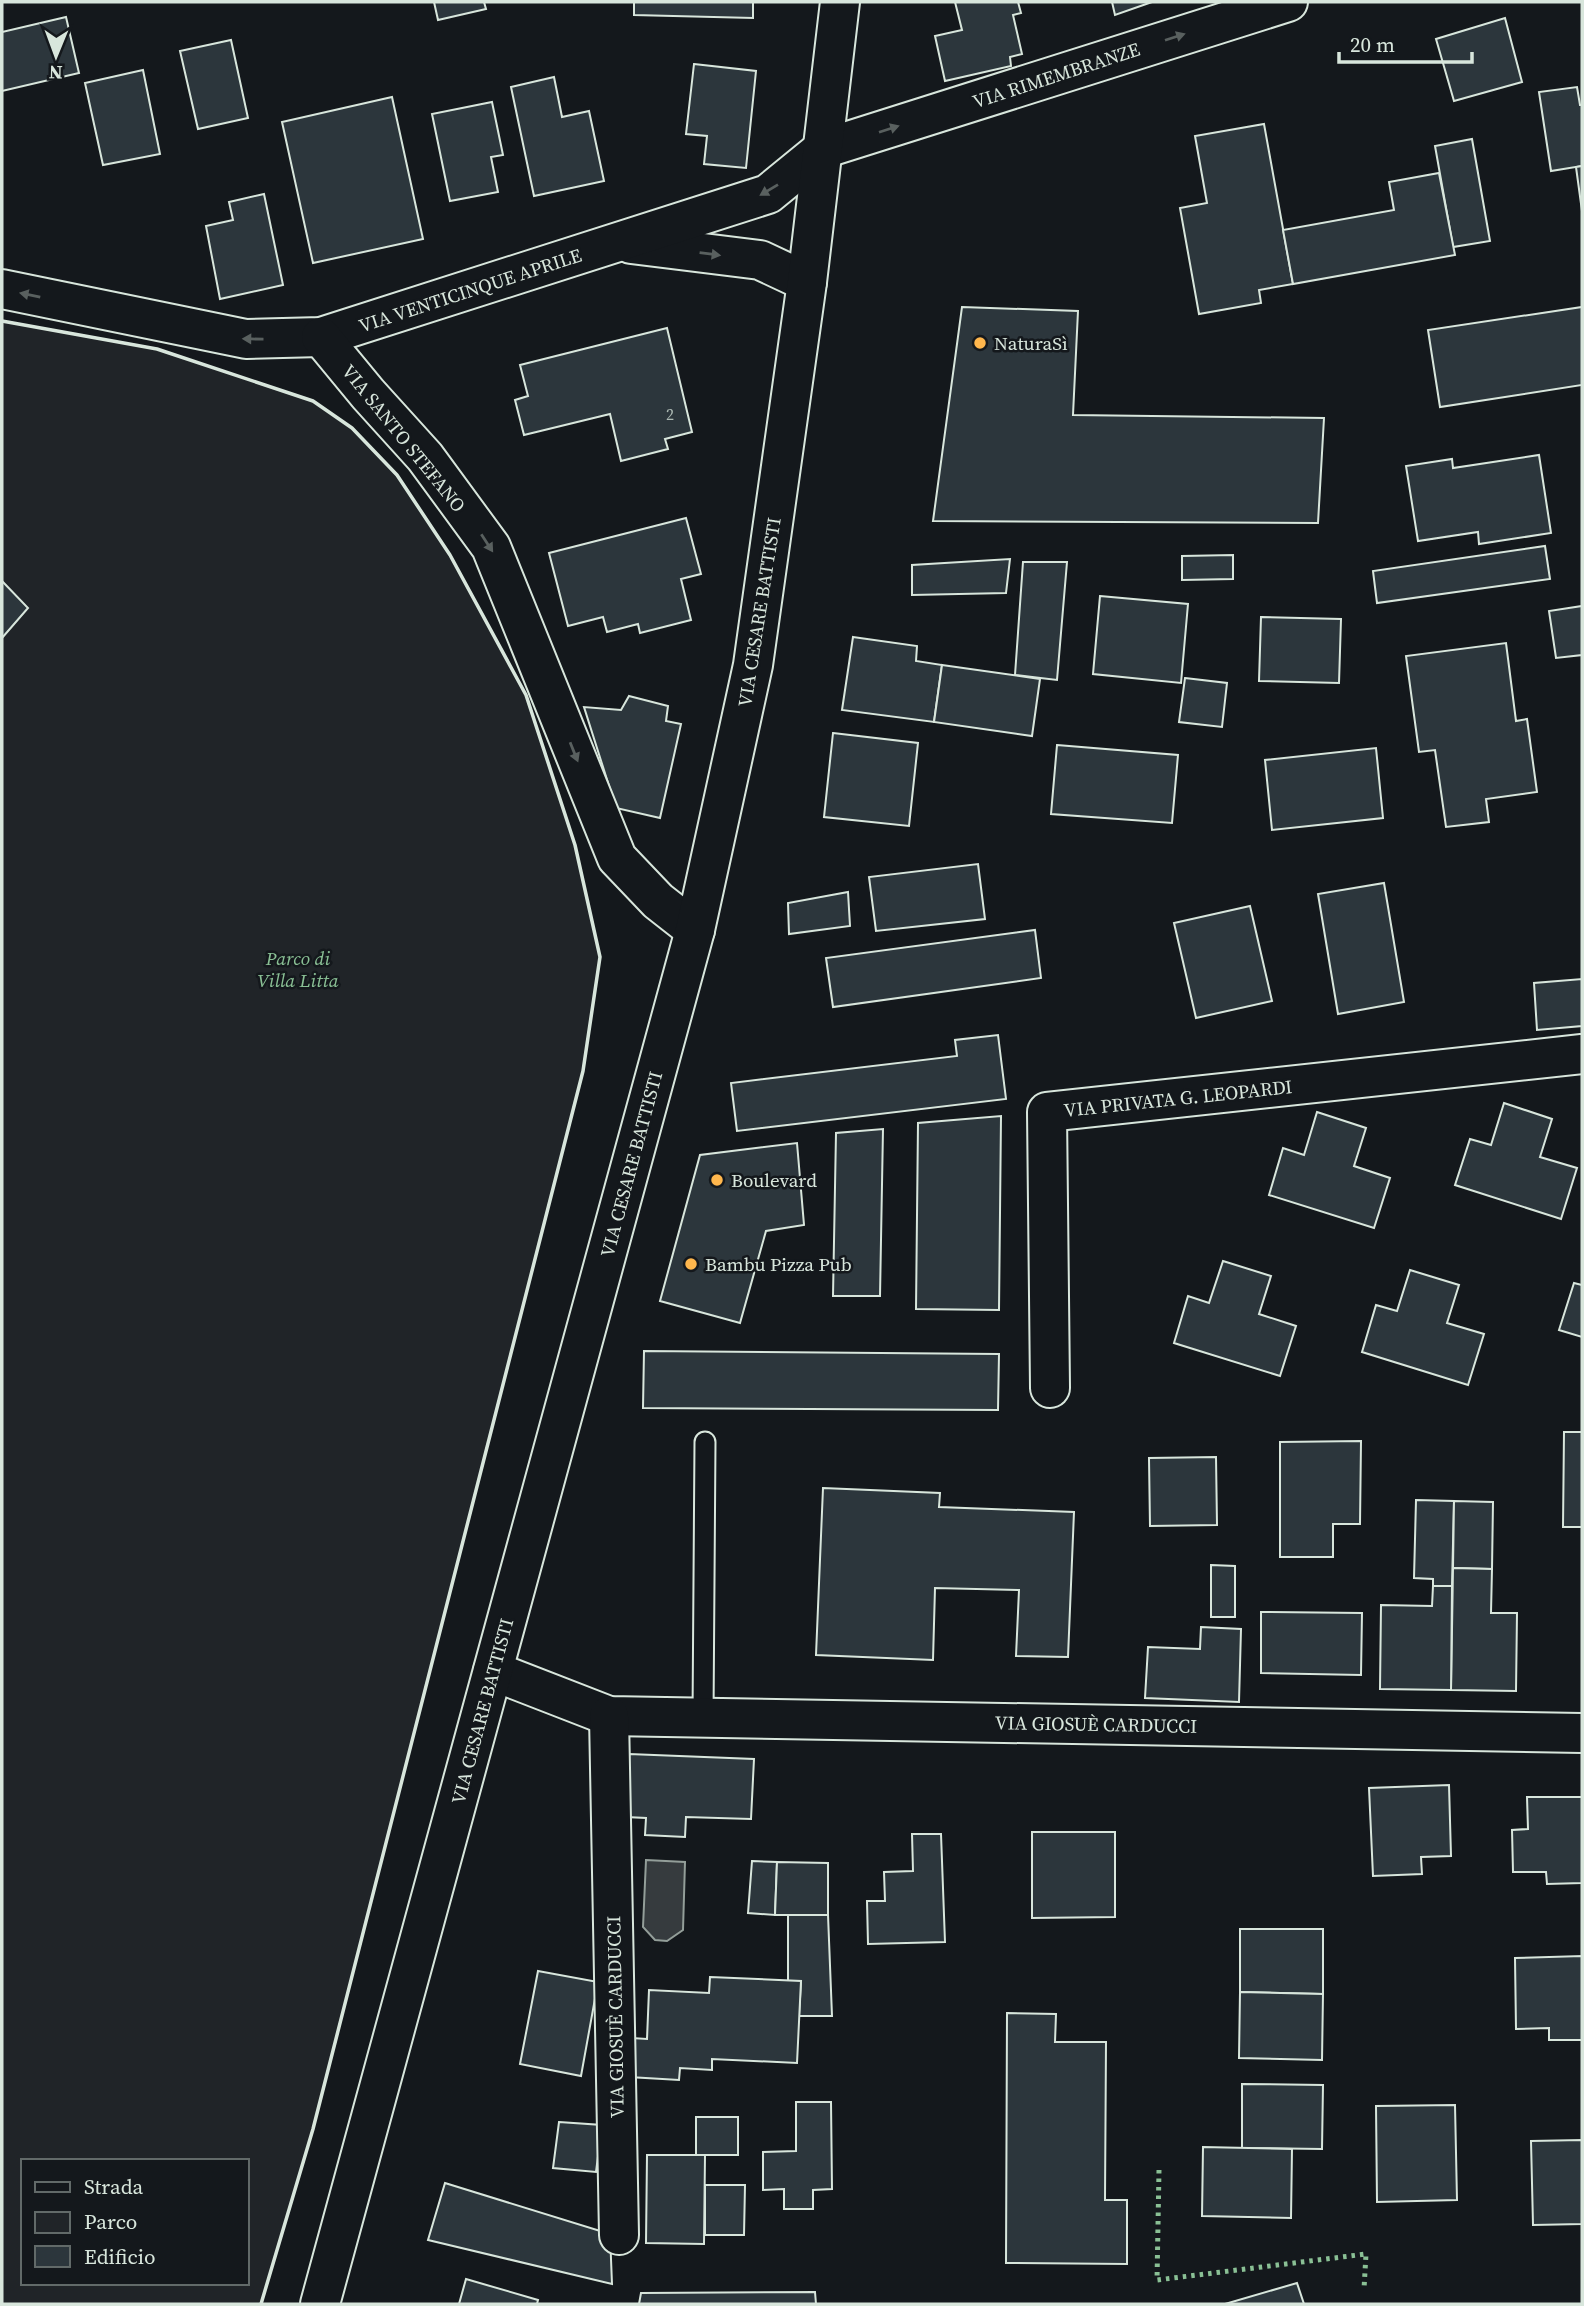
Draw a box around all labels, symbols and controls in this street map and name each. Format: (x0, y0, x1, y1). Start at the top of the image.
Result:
north arrow (21, 21, 91, 91)
scale bar (1339, 21, 1472, 65)
text: 20 m (1350, 30, 1395, 59)
one-way arrow (1165, 32, 1186, 42)
street label: VIA RIMEMBRANZE (969, 36, 1143, 114)
text: N (48, 60, 63, 86)
one-way arrow (878, 123, 899, 133)
one-way arrow (760, 184, 779, 196)
street label: VIA VENTICINQUE APRILE (355, 242, 585, 338)
one-way arrow (699, 248, 721, 259)
one-way arrow (19, 290, 41, 301)
place label: NaturaSì (994, 330, 1068, 356)
one-way arrow (242, 333, 264, 344)
marker: NaturaSì (972, 335, 988, 351)
street label: VIA SANTO STEFANO (336, 359, 472, 517)
house number: 2 (666, 403, 674, 425)
street label: VIA CESARE BATTISTI (731, 515, 787, 709)
one-way arrow (480, 533, 493, 552)
one-way arrow (569, 742, 580, 763)
park label: Parco di Villa Litta (257, 945, 339, 993)
street label: VIA CESARE BATTISTI (594, 1068, 668, 1260)
street label: VIA PRIVATA G. LEOPARDI (1062, 1073, 1294, 1123)
place label: Boulevard (731, 1167, 817, 1193)
marker: Boulevard (709, 1172, 725, 1188)
place label: Bambu Pizza Pub (705, 1251, 852, 1277)
marker: Bambu Pizza Pub (683, 1256, 699, 1272)
street label: VIA CESARE BATTISTI (445, 1615, 519, 1807)
street label: VIA GIOSUÈ CARDUCCI (995, 1709, 1197, 1739)
street label: VIA GIOSUÈ CARDUCCI (600, 1916, 630, 2118)
legend (21, 2159, 248, 2285)
text: Strada (84, 2172, 143, 2201)
text: Parco (84, 2207, 137, 2236)
text: Edificio (84, 2242, 156, 2271)

